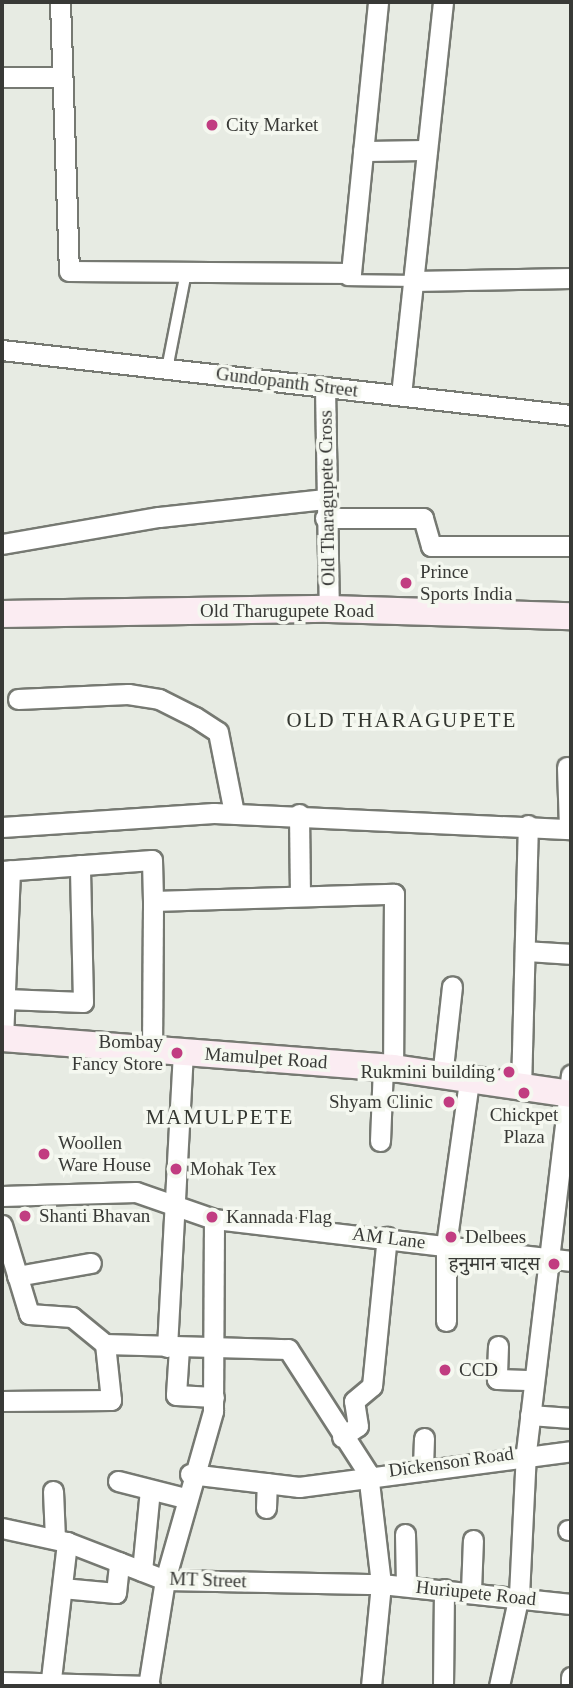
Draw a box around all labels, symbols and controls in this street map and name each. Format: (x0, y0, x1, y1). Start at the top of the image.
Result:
place label: City Market (226, 114, 318, 136)
marker: City Market (204, 117, 220, 133)
street label: Gundopanth Street (215, 362, 359, 402)
street label: Old Tharagupete Cross (314, 410, 340, 586)
place label: Prince Sports India (420, 561, 512, 605)
marker: Prince Sports India (398, 575, 414, 591)
street label: Old Tharugupete Road (200, 600, 374, 622)
district label: OLD THARAGUPETE (288, 707, 516, 733)
place label: Bombay Fancy Store (72, 1031, 163, 1075)
street label: Mamulpet Road (204, 1042, 328, 1074)
marker: Bombay Fancy Store (169, 1045, 185, 1061)
place label: Rukmini building (360, 1061, 495, 1083)
marker: Rukmini building (501, 1064, 517, 1080)
marker: Chickpet Plaza (516, 1085, 532, 1101)
place label: Shyam Clinic (329, 1091, 433, 1113)
marker: Shyam Clinic (439, 1092, 459, 1112)
district label: MAMULPETE (147, 1104, 293, 1130)
place label: Chickpet Plaza (490, 1104, 558, 1148)
place label: Woollen Ware House (58, 1132, 151, 1176)
marker: Woollen Ware House (36, 1146, 52, 1162)
place label: Mohak Tex (190, 1158, 277, 1180)
marker: Mohak Tex (168, 1161, 184, 1177)
place label: Shanti Bhavan (39, 1205, 150, 1227)
place label: Kannada Flag (226, 1206, 332, 1228)
marker: Shanti Bhavan (17, 1208, 33, 1224)
marker: Kannada Flag (204, 1209, 220, 1225)
street label: AM Lane (351, 1222, 427, 1254)
place label: Delbees (465, 1226, 526, 1248)
marker: Delbees (443, 1229, 459, 1245)
place label: हनुमान चाट्स (448, 1253, 540, 1275)
marker: हनुमान चाट्स (546, 1256, 562, 1272)
place label: CCD (459, 1359, 498, 1381)
marker: CCD (437, 1362, 453, 1378)
street label: Dickenson Road (387, 1442, 515, 1482)
street label: MT Street (169, 1567, 247, 1593)
street label: Huriupete Road (415, 1575, 537, 1611)

